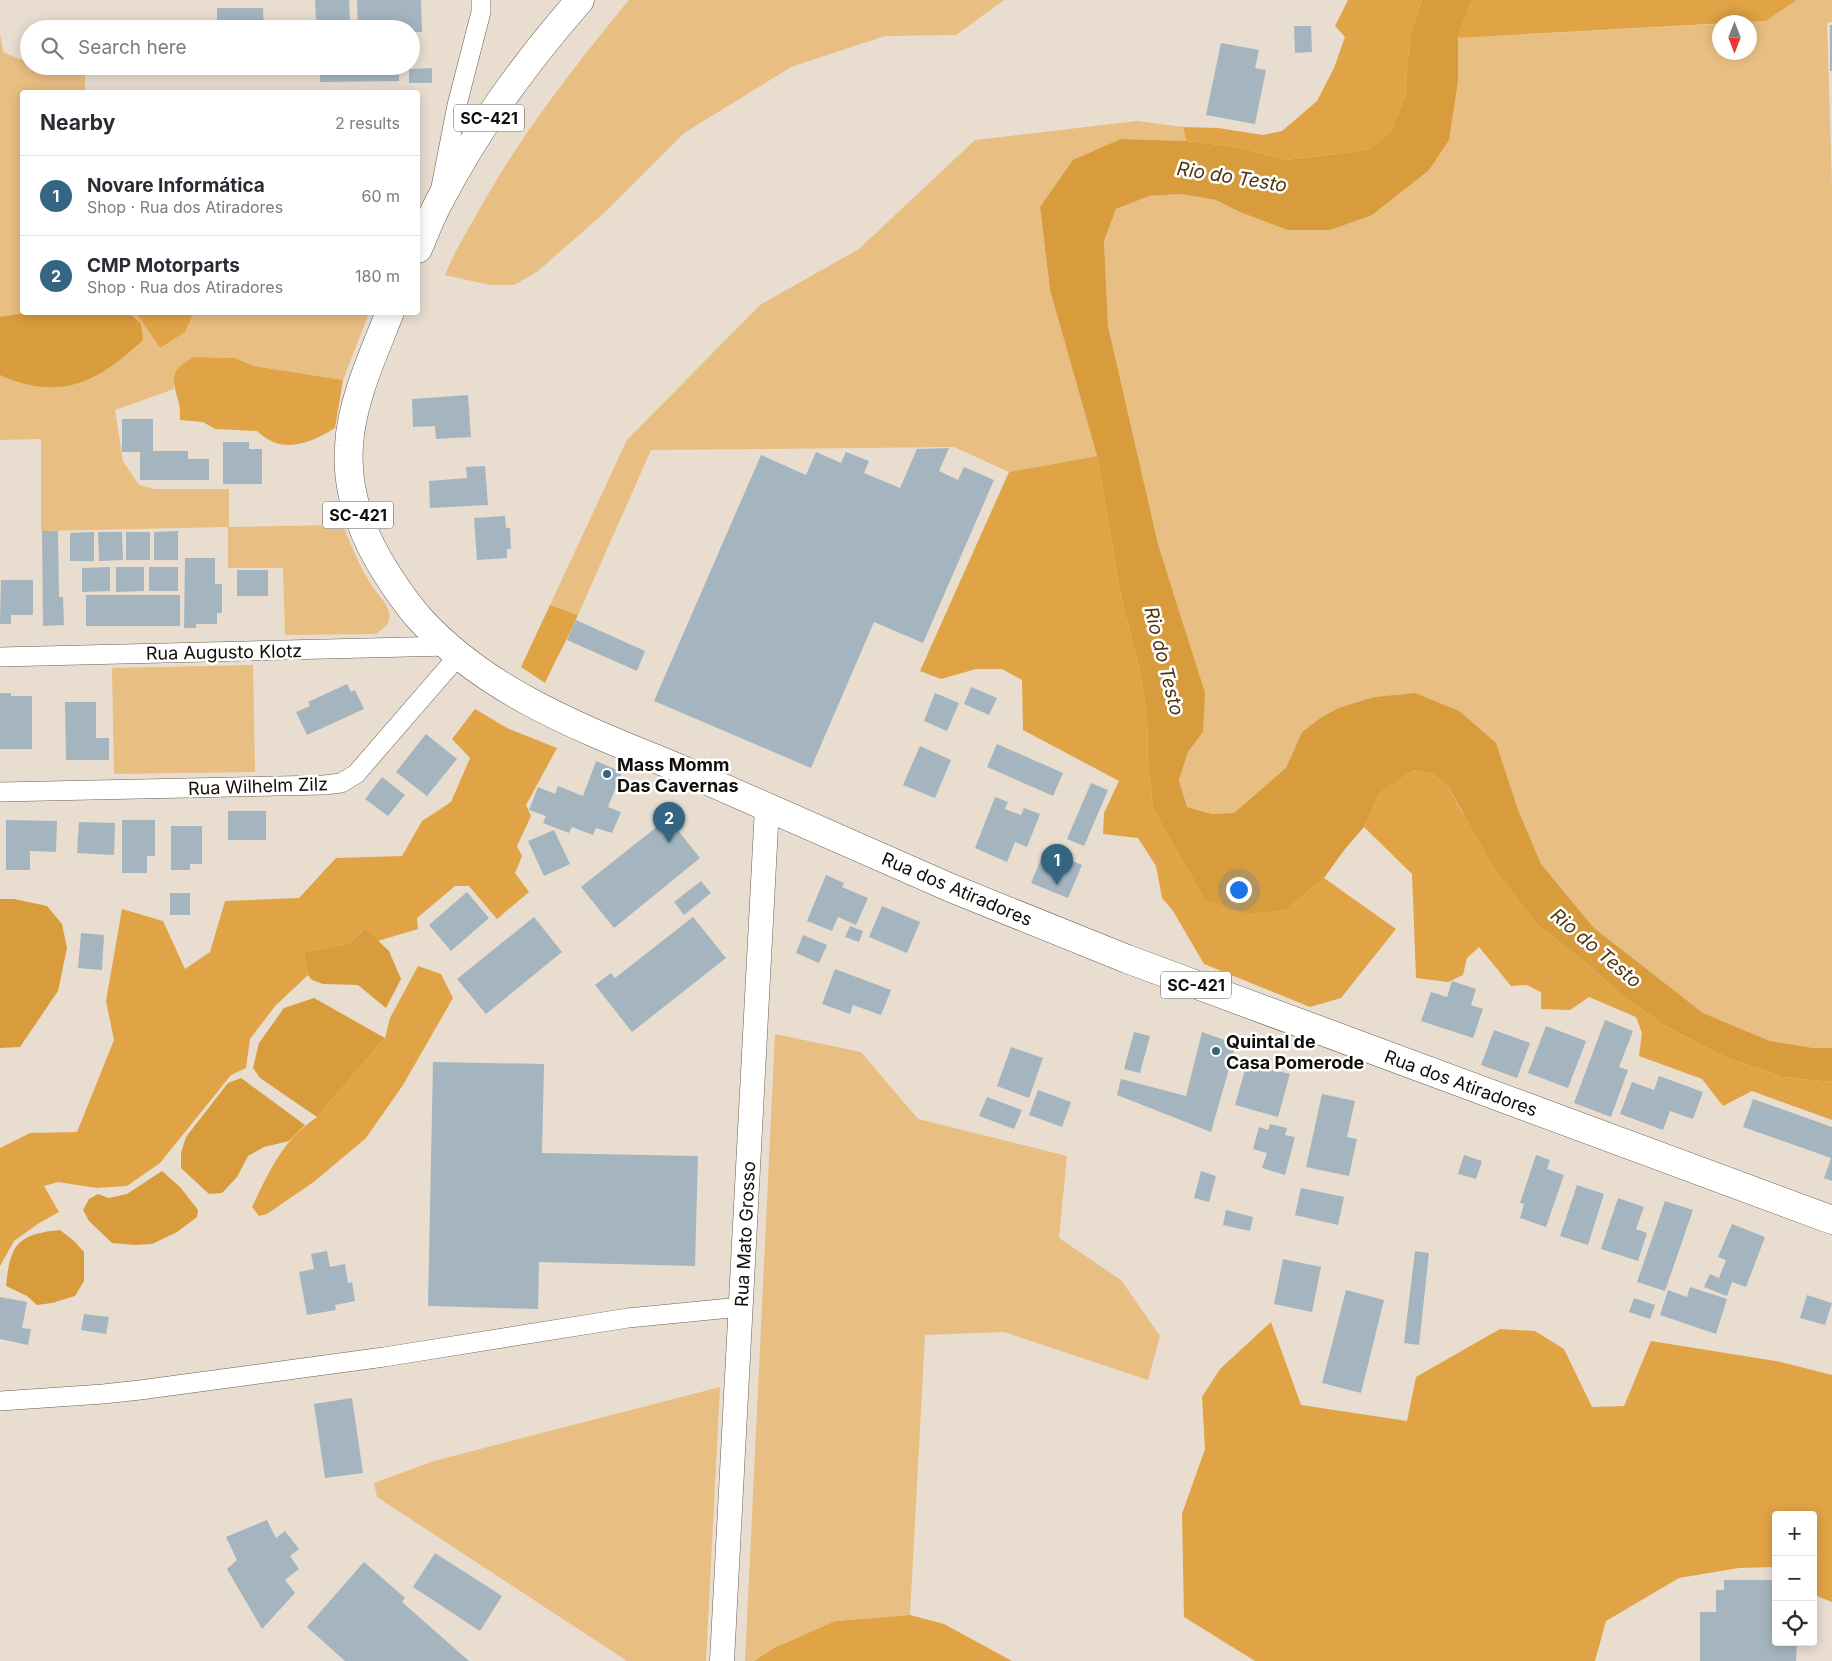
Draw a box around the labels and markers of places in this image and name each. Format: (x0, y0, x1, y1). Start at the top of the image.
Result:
place label: Mass Momm Das Cavernas (617, 754, 739, 796)
marker: Mass Momm Das Cavernas (601, 768, 613, 780)
pin: 2 (653, 802, 685, 843)
pin: 1 (1041, 844, 1073, 885)
place label: Quintal de Casa Pomerode (1226, 1031, 1365, 1073)
marker: Quintal de Casa Pomerode (1210, 1045, 1222, 1057)

